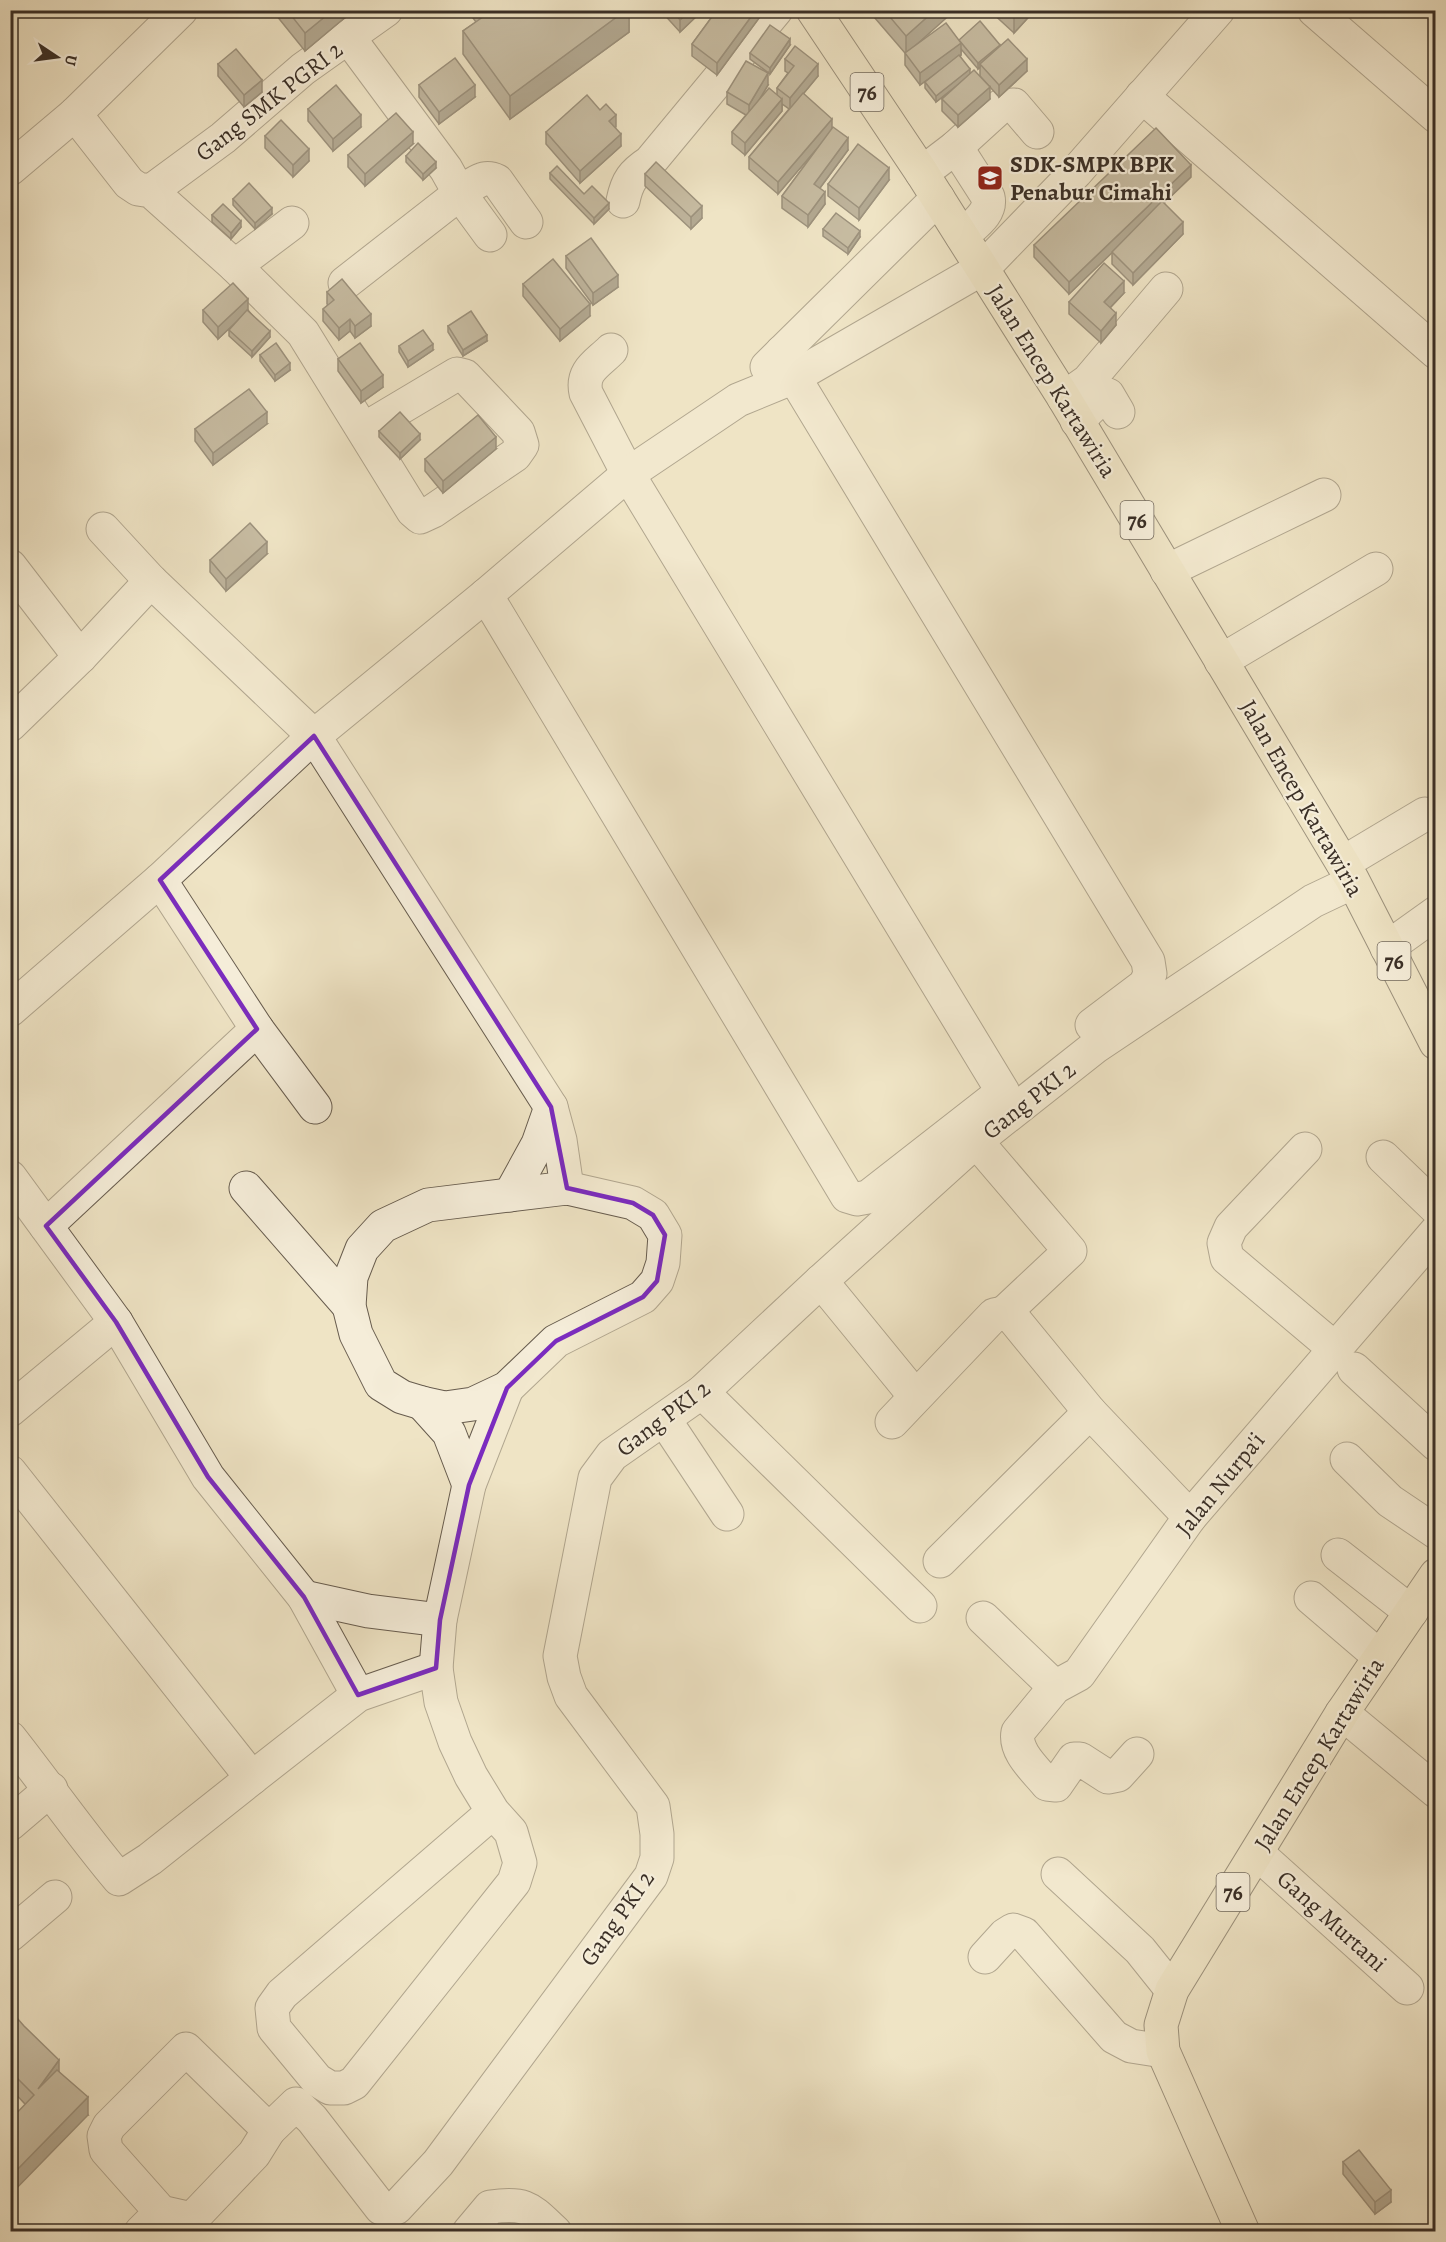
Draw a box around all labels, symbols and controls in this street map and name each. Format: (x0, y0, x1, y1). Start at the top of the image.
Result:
north arrow (27, 27, 87, 87)
street label: Gang SMK PGRI 2 (189, 33, 349, 169)
text: U (59, 53, 83, 68)
road number: 76 (850, 73, 884, 111)
place label: SDK-SMPK BPK Penabur Cimahi (1010, 148, 1174, 208)
school or university icon: SDK-SMPK BPK Penabur Cimahi (975, 163, 1005, 193)
street label: Jalan Encep Kartawiria (979, 278, 1125, 485)
road number: 76 (1120, 501, 1154, 539)
street label: Jalan Encep Kartawiria (1233, 694, 1372, 903)
road number: 76 (1378, 942, 1410, 980)
street label: Gang PKI 2 (976, 1054, 1082, 1146)
street label: Gang PKI 2 (609, 1372, 717, 1464)
street label: Jalan Nurpa'i (1168, 1425, 1272, 1543)
street label: Jalan Encep Kartawiria (1246, 1650, 1392, 1857)
street label: Gang Murtani (1270, 1863, 1394, 1979)
street label: Gang PKI 2 (572, 1864, 662, 1972)
road number: 76 (1216, 1873, 1250, 1911)

